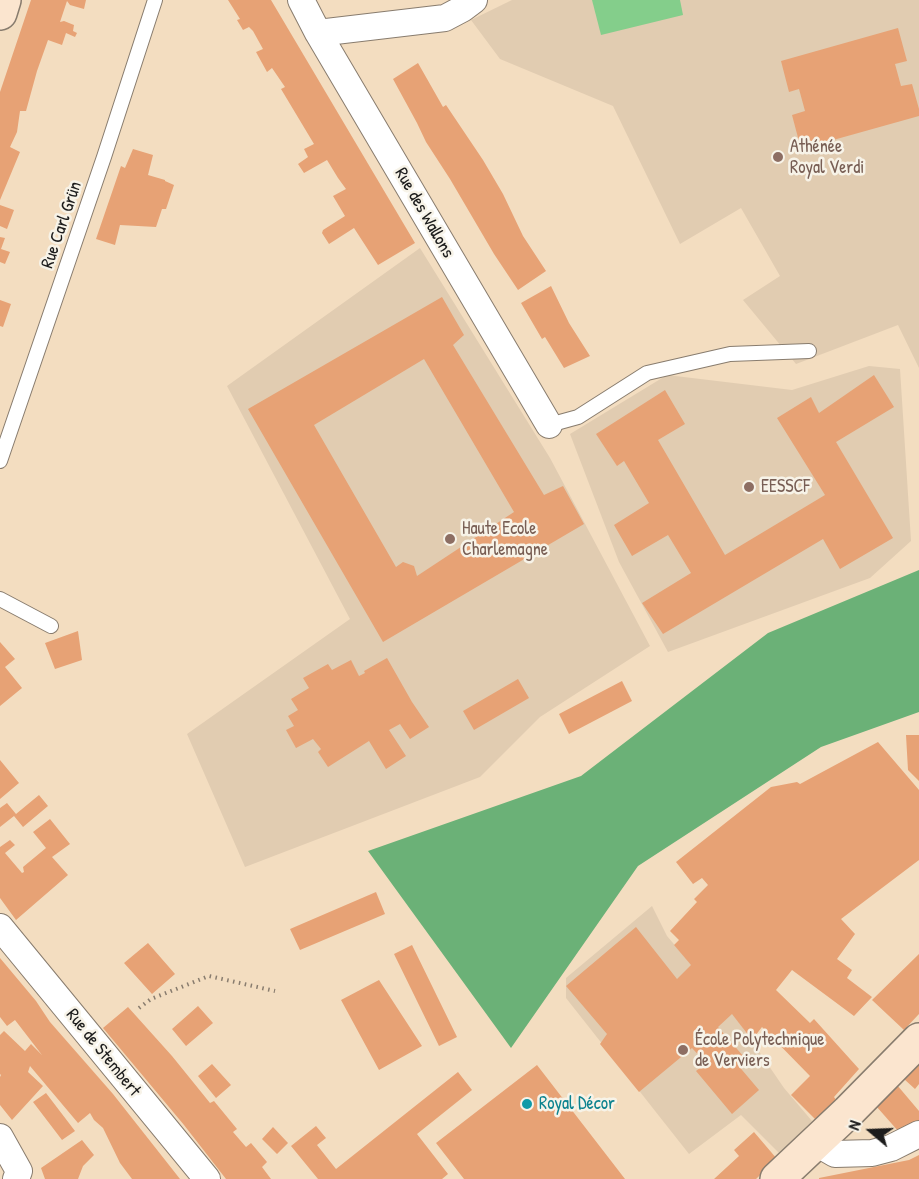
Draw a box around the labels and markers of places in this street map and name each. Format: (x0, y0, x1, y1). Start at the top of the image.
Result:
place label: Athénée Royal Verdi (790, 136, 864, 178)
marker: Athénée Royal Verdi (771, 150, 785, 164)
place label: EESSCF (761, 476, 810, 498)
marker: EESSCF (742, 480, 756, 494)
place label: Haute Ecole Charlemagne (462, 518, 548, 560)
marker: Haute Ecole Charlemagne (443, 532, 457, 546)
place label: École Polytechnique de Verviers (695, 1029, 824, 1072)
marker: École Polytechnique de Verviers (676, 1043, 690, 1057)
place label: Royal Décor (539, 1093, 615, 1115)
marker: Royal Décor (520, 1097, 534, 1111)

